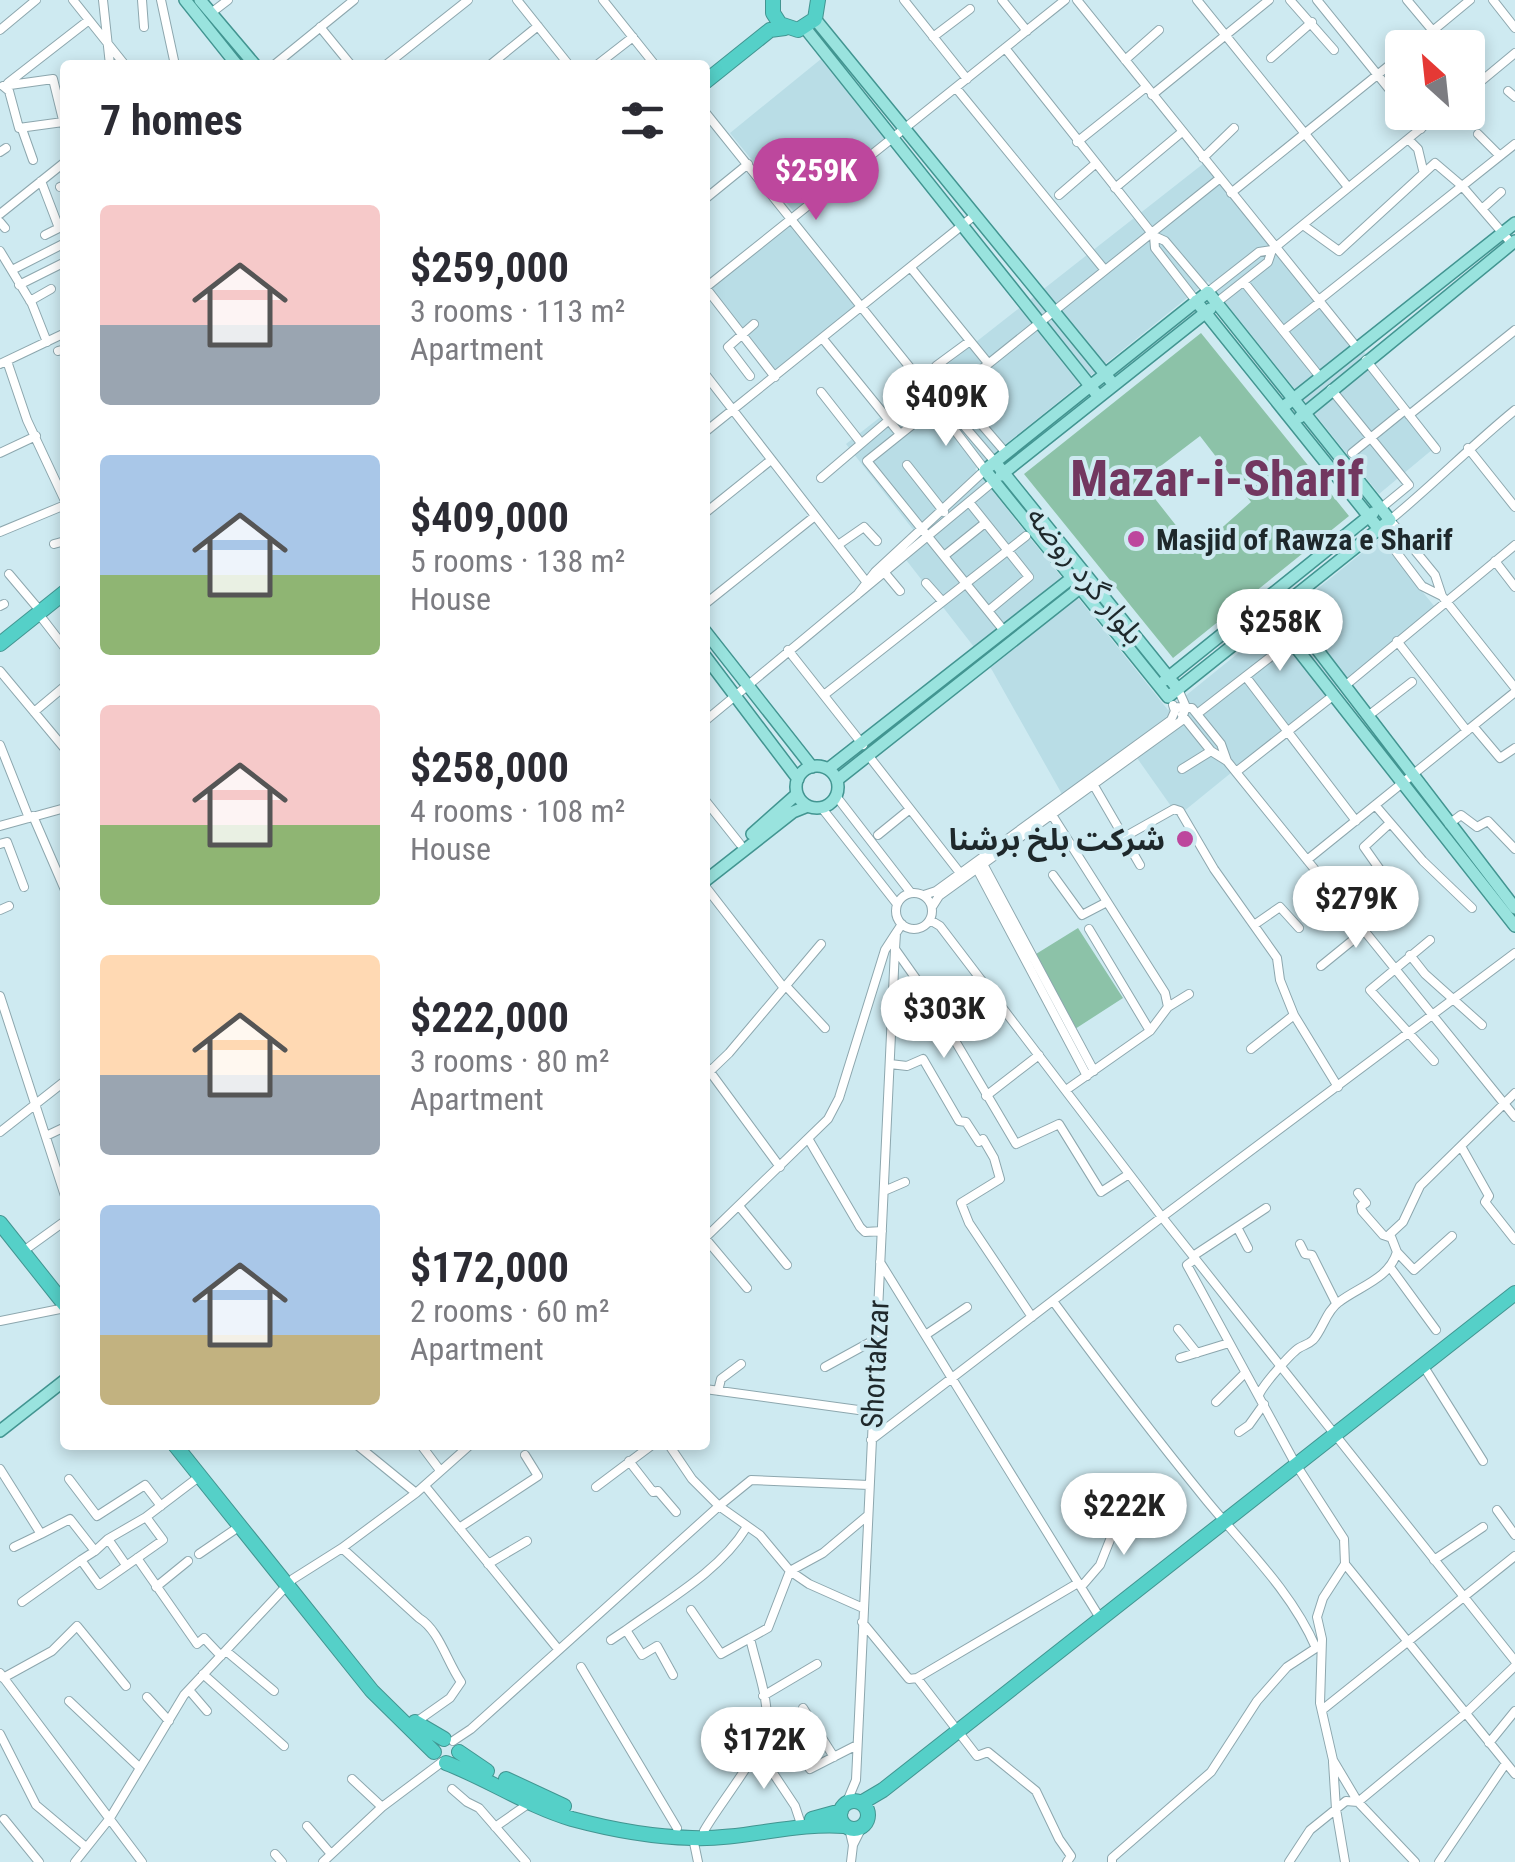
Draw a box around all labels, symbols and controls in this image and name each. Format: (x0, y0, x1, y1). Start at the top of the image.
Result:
north arrow (1385, 30, 1485, 130)
map controls (1385, 30, 1485, 130)
icon: filters (615, 93, 670, 148)
text: 7 homes (100, 96, 243, 145)
pin: $259K (746, 138, 886, 223)
text: $259K (775, 151, 857, 189)
text: $259,000 (410, 243, 569, 292)
icon: home (180, 245, 300, 365)
text: 3 rooms · 113 m² (410, 292, 625, 330)
text: Apartment (410, 330, 544, 368)
pin: $409K (876, 364, 1016, 449)
text: $409K (905, 377, 987, 415)
district label: Mazar-i-Sharif (1070, 450, 1364, 508)
text: $409,000 (410, 493, 569, 542)
icon: home (180, 495, 300, 615)
street label: بلوار گرد روضه (1020, 499, 1152, 651)
place label: Masjid of Rawza e Sharif (1156, 522, 1453, 557)
marker: Masjid of Rawza e Sharif (1125, 528, 1147, 550)
text: 5 rooms · 138 m² (410, 542, 625, 580)
text: House (410, 580, 491, 618)
pin: $258K (1210, 589, 1350, 674)
text: $258K (1239, 602, 1321, 640)
text: $258,000 (410, 743, 569, 792)
icon: home (180, 745, 300, 865)
text: 4 rooms · 108 m² (410, 792, 625, 830)
place label: شرکت بلخ برشنا (949, 822, 1165, 862)
marker: شرکت بلخ برشنا (1174, 828, 1196, 850)
text: House (410, 830, 491, 868)
pin: $279K (1286, 866, 1426, 951)
text: $279K (1315, 879, 1397, 917)
pin: $303K (874, 976, 1014, 1061)
text: $303K (903, 989, 985, 1027)
text: $222,000 (410, 993, 569, 1042)
icon: home (180, 995, 300, 1115)
text: 3 rooms · 80 m² (410, 1042, 609, 1080)
text: Apartment (410, 1080, 544, 1118)
text: $172,000 (410, 1243, 569, 1292)
icon: home (180, 1245, 300, 1365)
text: 2 rooms · 60 m² (410, 1292, 609, 1330)
street label: Shortakzar (854, 1299, 896, 1429)
text: Apartment (410, 1330, 544, 1368)
pin: $222K (1054, 1473, 1194, 1558)
text: $222K (1083, 1486, 1165, 1524)
pin: $172K (694, 1707, 834, 1792)
text: $172K (723, 1720, 805, 1758)

